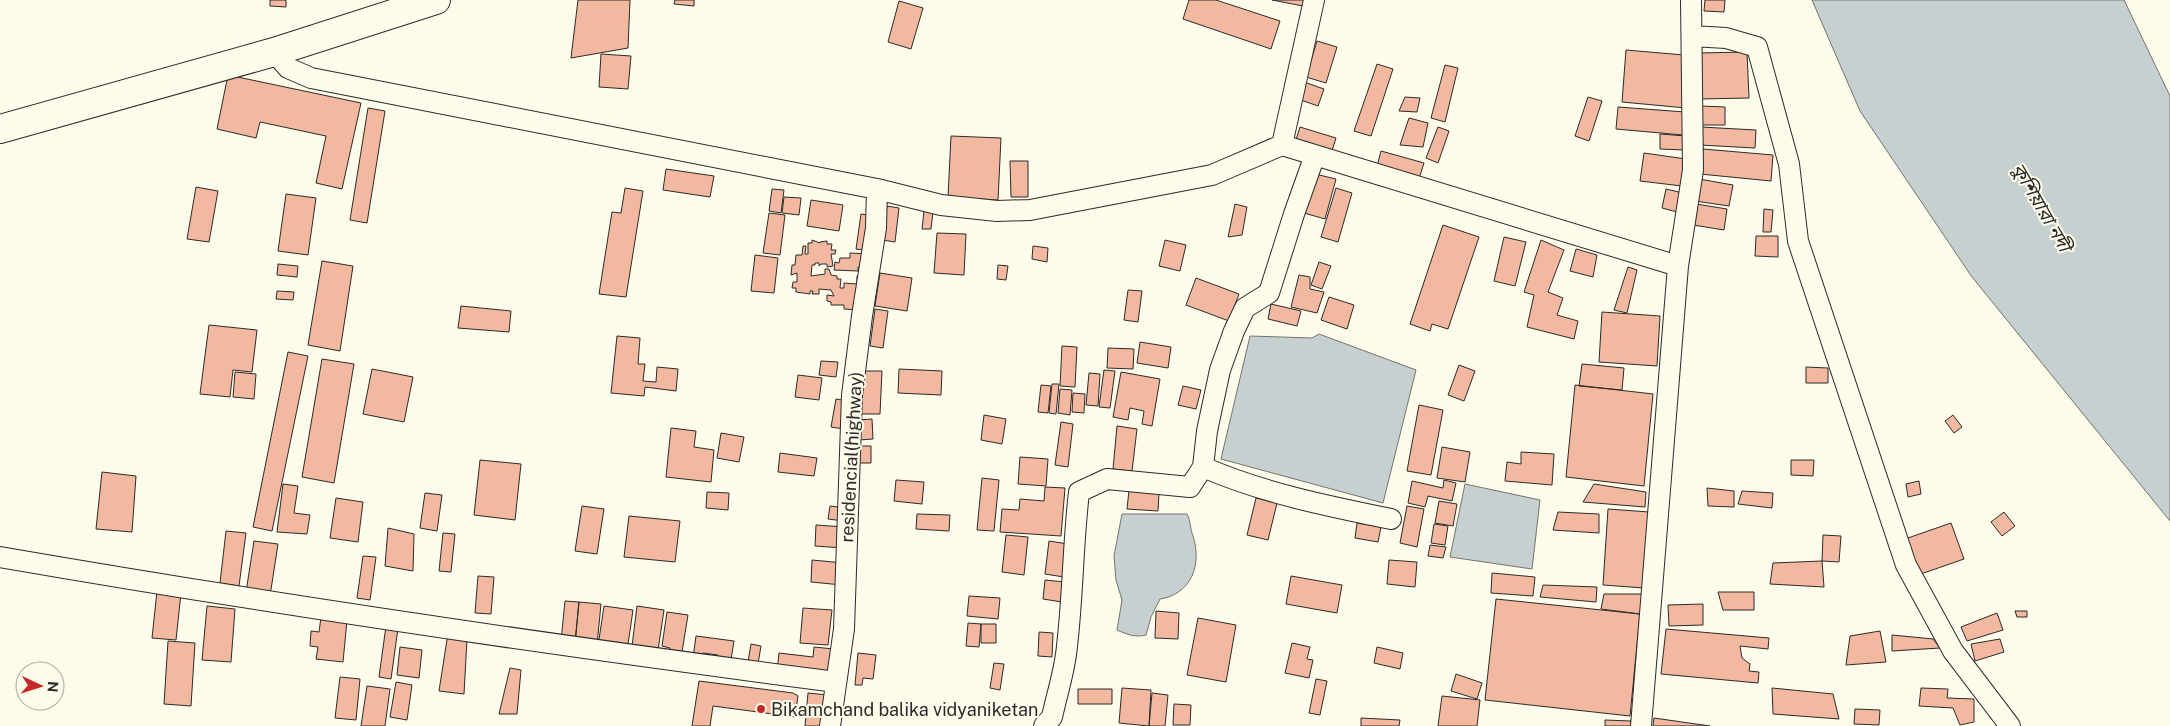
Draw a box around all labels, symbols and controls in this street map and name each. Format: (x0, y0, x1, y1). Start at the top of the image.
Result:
water label: কুশিয়ারা নদী (2007, 159, 2078, 259)
street label: residencial(highway) (836, 371, 866, 543)
north arrow (15, 661, 65, 711)
text: N (45, 681, 61, 693)
place label: Bikamchand balika vidyaniketan (771, 699, 1038, 720)
marker: Bikamchand balika vidyaniketan (755, 703, 767, 715)

